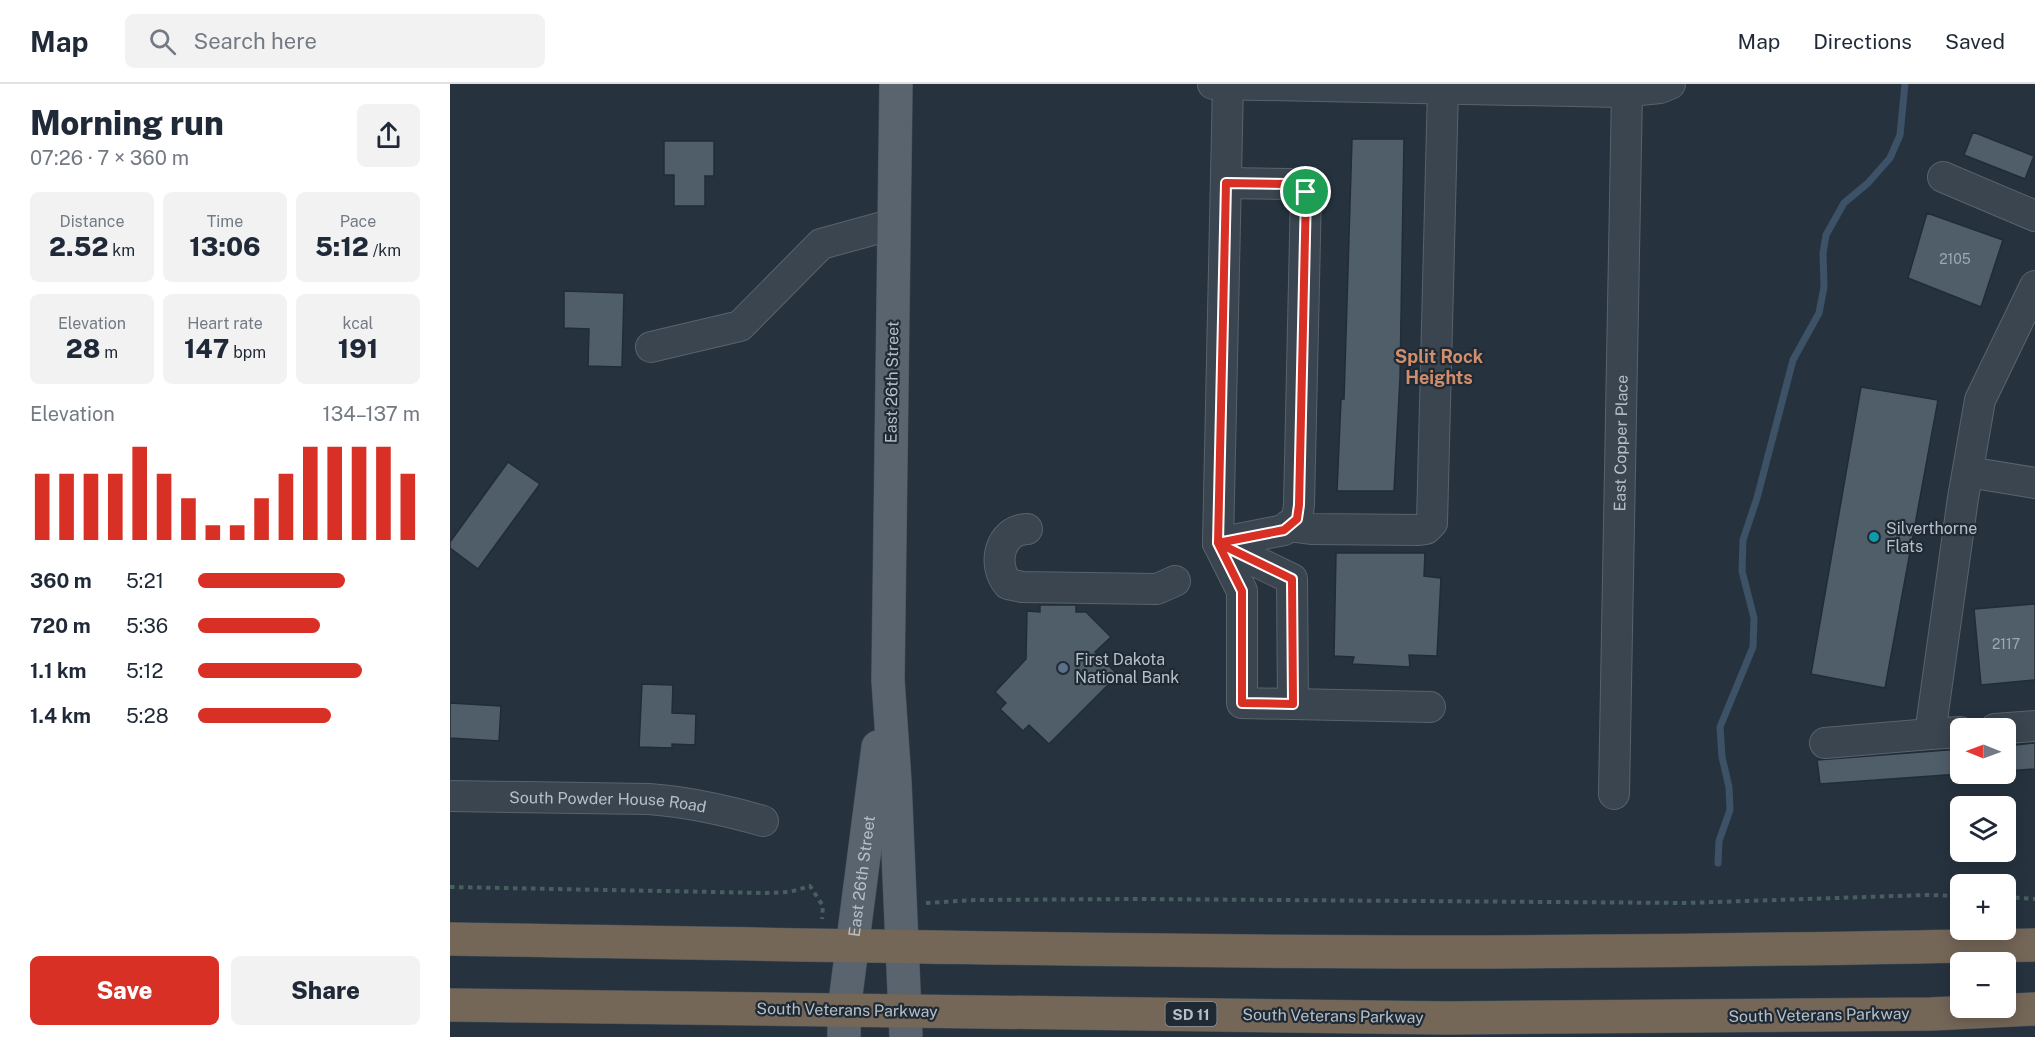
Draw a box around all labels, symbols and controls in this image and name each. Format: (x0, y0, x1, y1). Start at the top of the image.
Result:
search box (125, 14, 545, 68)
text: Map (30, 25, 89, 58)
icon: search (146, 25, 179, 58)
text: Search here (194, 28, 317, 54)
text: Map (1738, 29, 1780, 54)
text: Directions (1813, 29, 1912, 54)
text: Saved (1945, 29, 2005, 54)
text: Morning run (30, 104, 224, 142)
button: share (357, 104, 420, 167)
text: 07:26 · 7 × 360 m (30, 146, 189, 170)
pin (1280, 166, 1331, 217)
icon: arrive (1289, 175, 1322, 208)
text: Distance (60, 212, 124, 231)
text: Time (207, 212, 243, 231)
text: Pace (340, 212, 376, 231)
text: 2.52 (49, 231, 108, 262)
text: 13:06 (189, 231, 261, 262)
text: 5:12 (315, 231, 369, 262)
text: km (108, 241, 135, 260)
text: /km (369, 241, 401, 260)
house number: 2105 (1939, 251, 1971, 267)
text: Elevation (58, 314, 126, 333)
text: Heart rate (187, 314, 263, 333)
text: kcal (343, 314, 373, 333)
street label: East 26th Street (881, 321, 903, 443)
text: 28 (66, 333, 100, 364)
text: 147 (184, 333, 229, 364)
text: 191 (338, 333, 378, 364)
text: m (100, 343, 118, 362)
text: bpm (229, 343, 266, 362)
district label: Split Rock Heights (1395, 346, 1484, 388)
street label: East Copper Place (1610, 375, 1631, 512)
text: Elevation (30, 402, 115, 426)
text: 134–137 m (323, 402, 420, 426)
place label: Silverthorne Flats (1886, 519, 1977, 556)
marker: Silverthorne Flats (1867, 530, 1881, 544)
text: 360 m (30, 569, 92, 593)
text: 5:21 (126, 569, 164, 593)
text: 720 m (30, 614, 91, 638)
text: 5:36 (126, 614, 168, 638)
house number: 2117 (1992, 636, 2020, 652)
place label: First Dakota National Bank (1075, 650, 1179, 687)
text: 1.1 km (30, 659, 87, 683)
text: 5:12 (126, 659, 163, 683)
marker: First Dakota National Bank (1056, 661, 1070, 675)
text: 1.4 km (30, 704, 91, 728)
text: 5:28 (126, 704, 169, 728)
north arrow (1950, 718, 2016, 784)
map controls (1950, 718, 2016, 1018)
street label: South Powder House Road (509, 787, 708, 816)
button: layers (1950, 796, 2016, 862)
street label: East 26th Street (844, 814, 879, 938)
button: + (1950, 874, 2016, 940)
button: − (1950, 952, 2016, 1018)
button: Save (30, 956, 219, 1025)
button: Share (231, 956, 420, 1025)
street label: South Veterans Parkway (756, 999, 938, 1021)
road number: SD 11 (1166, 1002, 1216, 1026)
street label: South Veterans Parkway (1728, 1004, 1910, 1026)
street label: South Veterans Parkway (1242, 1005, 1424, 1027)

